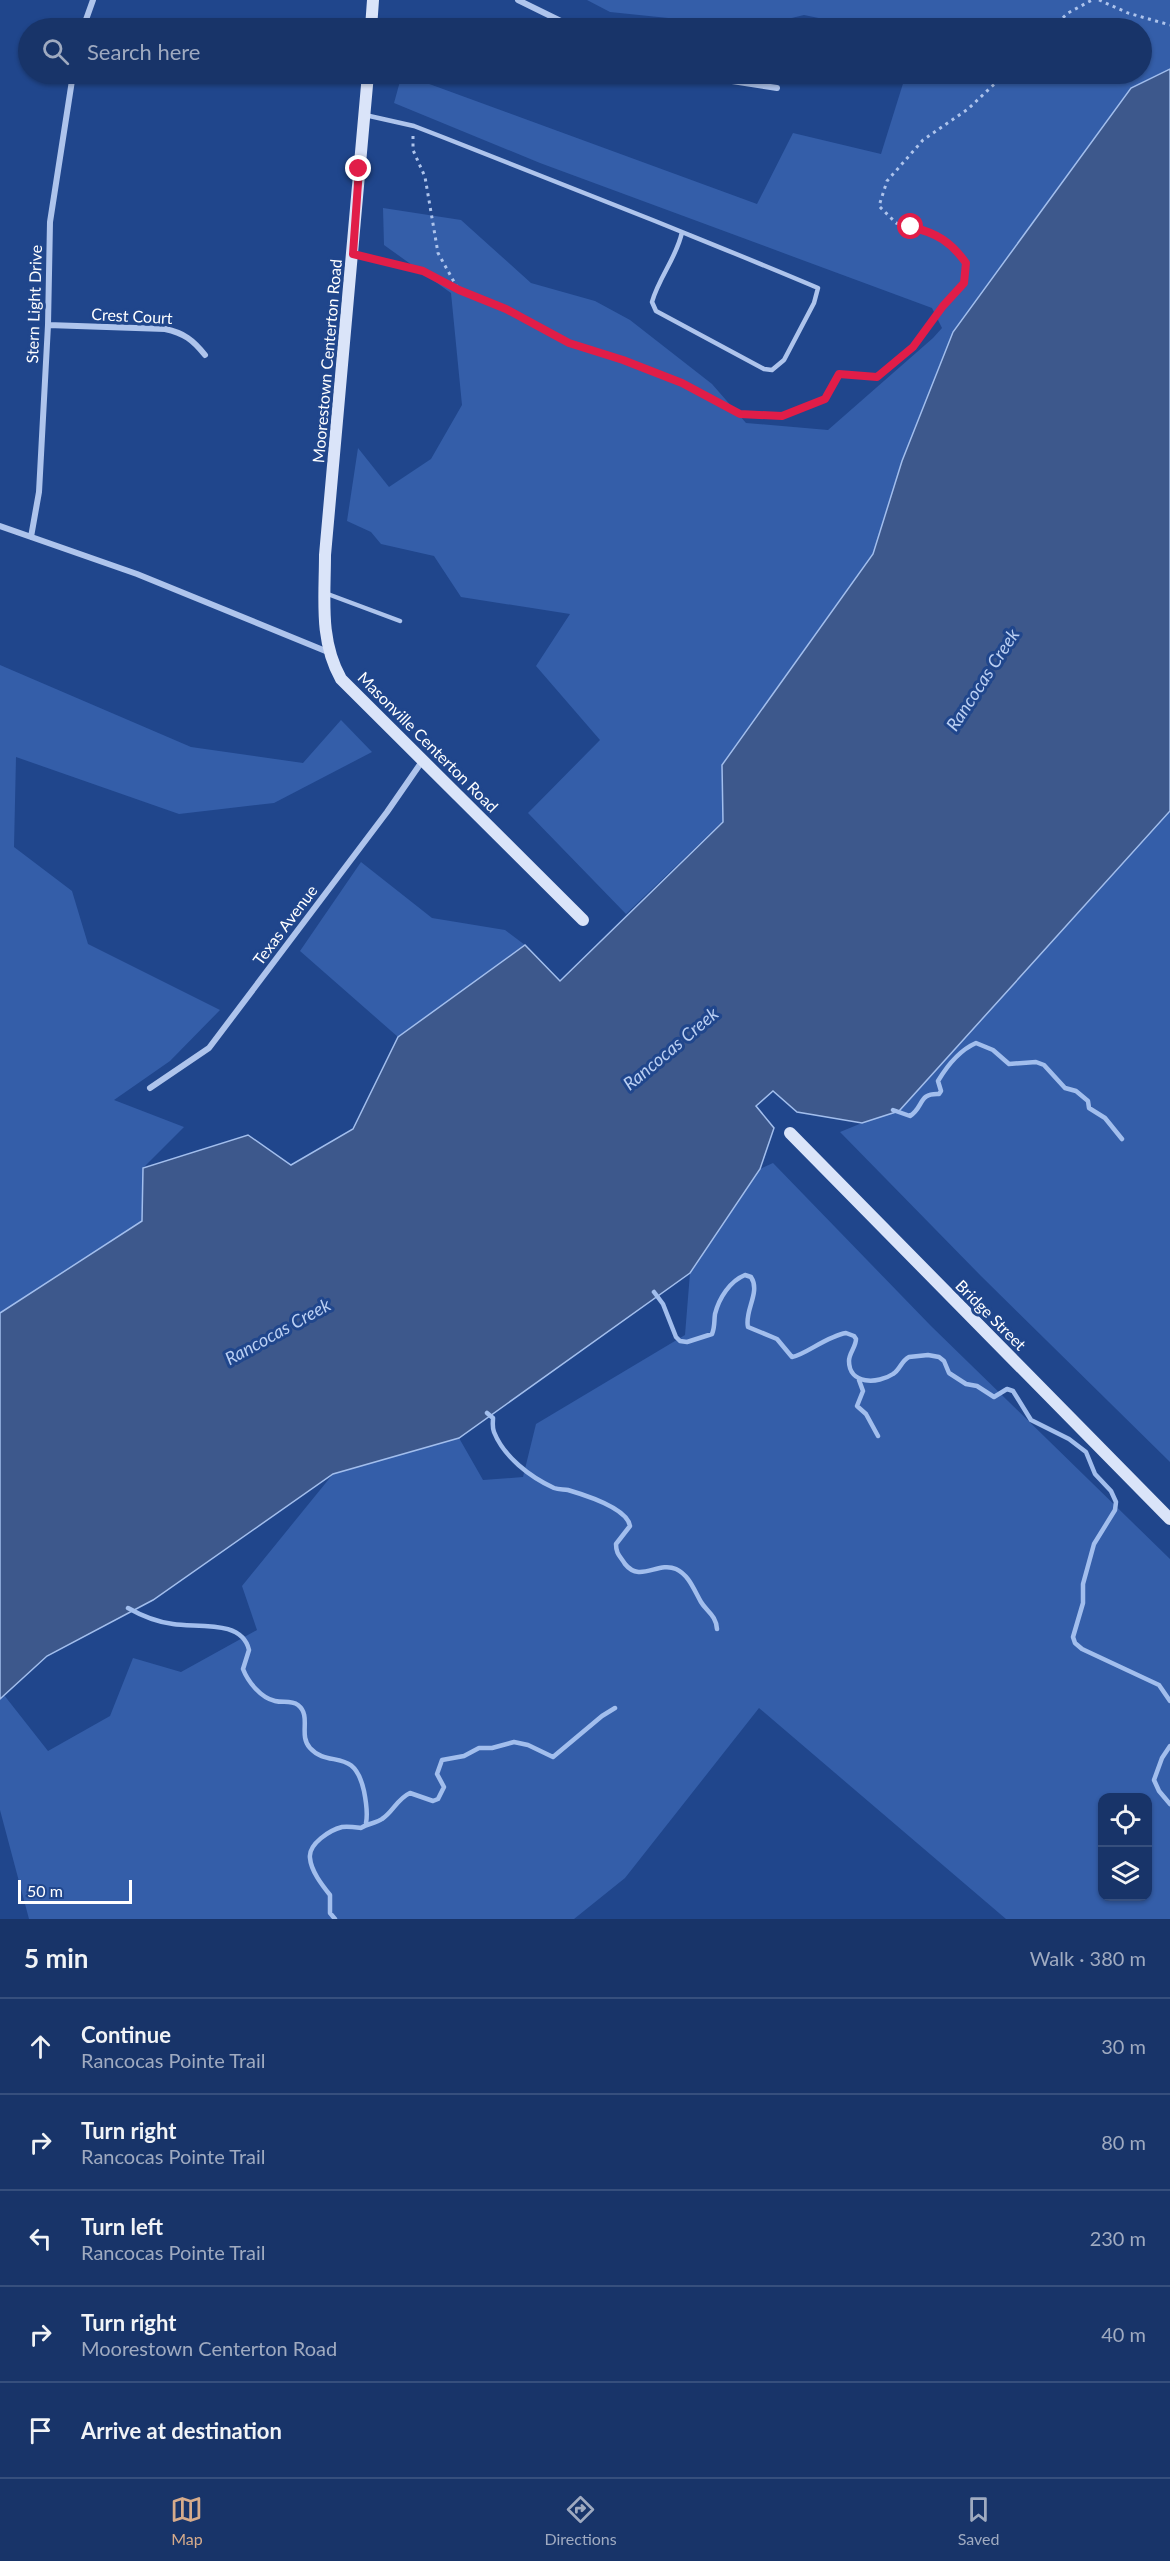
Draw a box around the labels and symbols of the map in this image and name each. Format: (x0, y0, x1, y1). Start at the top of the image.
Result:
route end (345, 155, 371, 181)
route start (897, 213, 923, 239)
street label: Stern Light Drive (22, 244, 45, 364)
street label: Moorestown Centerton Road (308, 258, 345, 464)
street label: Crest Court (91, 304, 173, 327)
water label: Rancocas Creek (941, 624, 1024, 735)
street label: Masonville Centerton Road (354, 668, 502, 816)
street label: Texas Avenue (248, 881, 321, 968)
water label: Rancocas Creek (618, 1002, 723, 1094)
street label: Bridge Street (952, 1276, 1031, 1354)
water label: Rancocas Creek (221, 1293, 335, 1369)
scale bar (18, 1877, 132, 1904)

